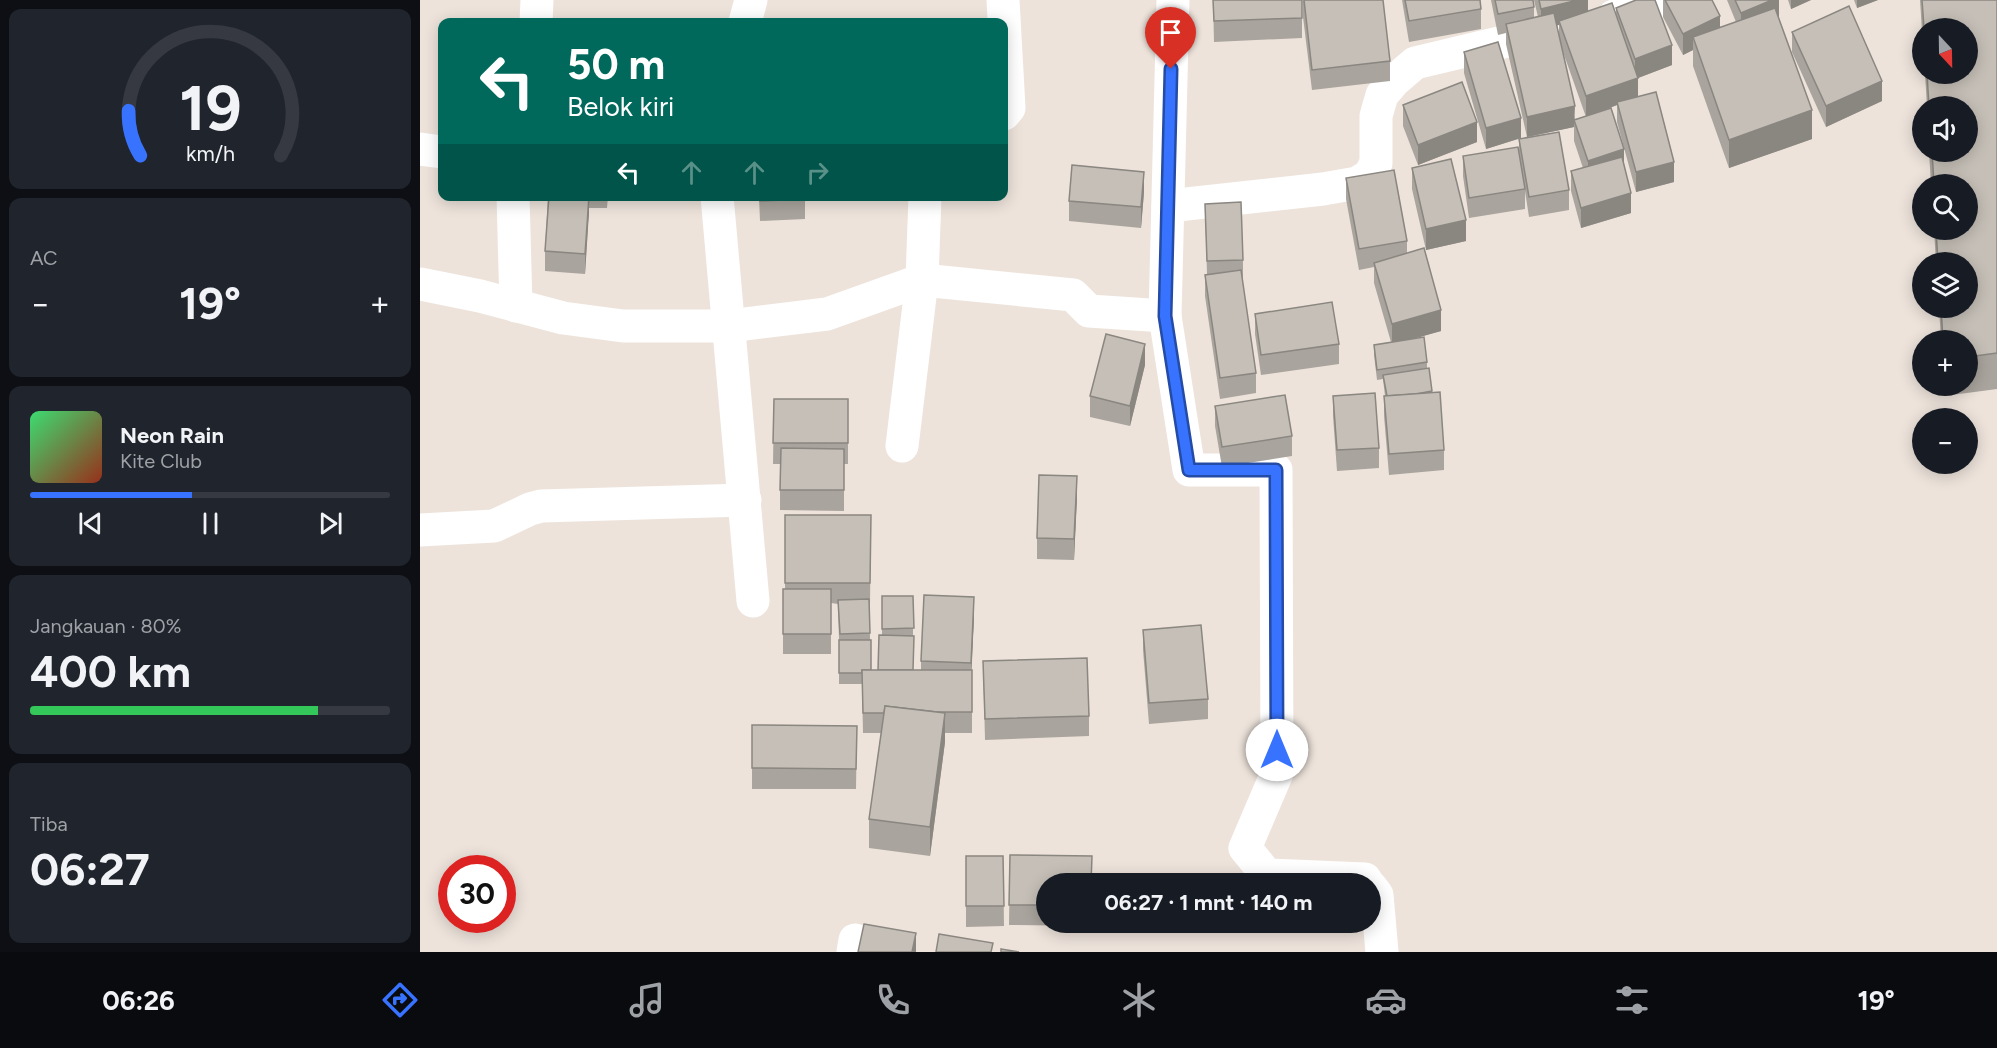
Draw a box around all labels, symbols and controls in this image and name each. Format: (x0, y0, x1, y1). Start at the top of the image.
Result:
pin (1145, 7, 1196, 69)
icon: arrive (1154, 16, 1187, 49)
north arrow (1912, 18, 1978, 84)
map controls (1912, 18, 1978, 474)
text: 50 m (567, 39, 665, 90)
icon: left (468, 42, 546, 120)
text: 19 (179, 71, 241, 146)
text: Belok kiri (567, 90, 674, 123)
button: sound (1912, 96, 1978, 162)
text: km/h (186, 141, 234, 166)
icon: left (612, 156, 645, 189)
icon: ahead (675, 156, 708, 189)
icon: ahead (738, 156, 771, 189)
icon: right (801, 156, 834, 189)
button: search (1912, 174, 1978, 240)
text: AC (30, 246, 58, 270)
button: layers (1912, 252, 1978, 318)
text: 19° (179, 276, 241, 330)
text: − (30, 284, 51, 323)
text: + (369, 284, 390, 323)
button: + (1912, 330, 1978, 396)
button: − (1912, 408, 1978, 474)
text: Neon Rain (120, 422, 224, 449)
text: Kite Club (120, 449, 202, 473)
icon: previous (74, 507, 107, 540)
icon: pause (194, 507, 227, 540)
icon: next (314, 507, 347, 540)
text: Jangkauan · 80% (30, 614, 181, 638)
text: 400 km (30, 644, 191, 698)
position arrow (1245, 718, 1309, 782)
text: Tiba (30, 812, 68, 836)
text: 06:27 (30, 842, 150, 896)
speed limit sign: 30 (438, 855, 516, 933)
text: 06:27 · 1 mnt · 140 m (1105, 889, 1312, 916)
icon: directions (379, 979, 421, 1021)
icon: music (626, 979, 668, 1021)
icon: phone (872, 979, 914, 1021)
icon: climate (1118, 979, 1160, 1021)
icon: car (1365, 979, 1407, 1021)
icon: filters (1611, 979, 1653, 1021)
text: 06:26 (102, 984, 175, 1017)
text: 19° (1858, 984, 1895, 1017)

